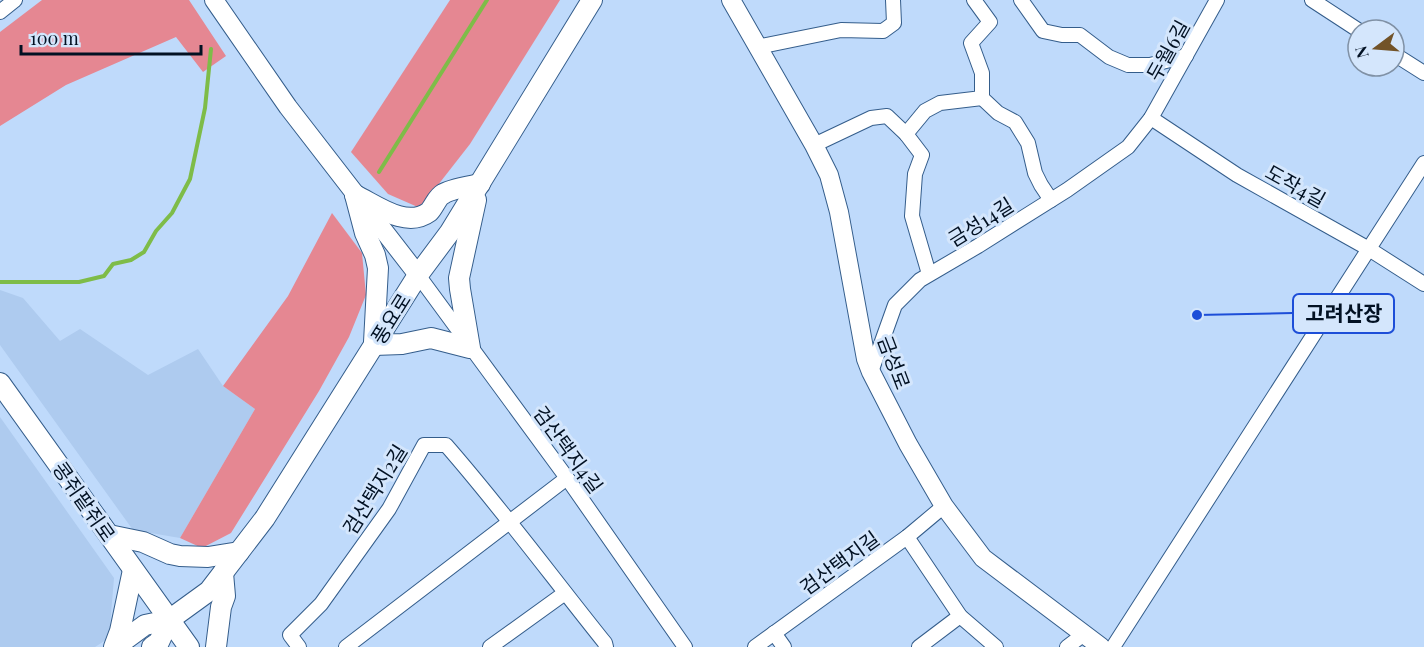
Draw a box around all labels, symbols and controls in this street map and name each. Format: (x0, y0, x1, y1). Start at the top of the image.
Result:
street label: 두월6길 (1139, 15, 1195, 85)
scale bar (21, 18, 201, 56)
north arrow (1346, 18, 1406, 78)
text: 100 m (30, 26, 79, 50)
text: N (1349, 43, 1373, 61)
street label: 도작4길 (1261, 157, 1331, 213)
street label: 금성14길 (942, 190, 1018, 252)
street label: 풍요로 (364, 287, 416, 349)
callout: 고려산장 (1293, 294, 1394, 333)
text: 고려산장 (1305, 298, 1383, 326)
street label: 금성로 (873, 331, 917, 393)
street label: 검산택지4길 (528, 400, 610, 498)
street label: 검산택지2길 (336, 439, 412, 539)
street label: 콩쥐팥쥐로 (48, 456, 122, 546)
street label: 검산택지길 (794, 524, 884, 600)

